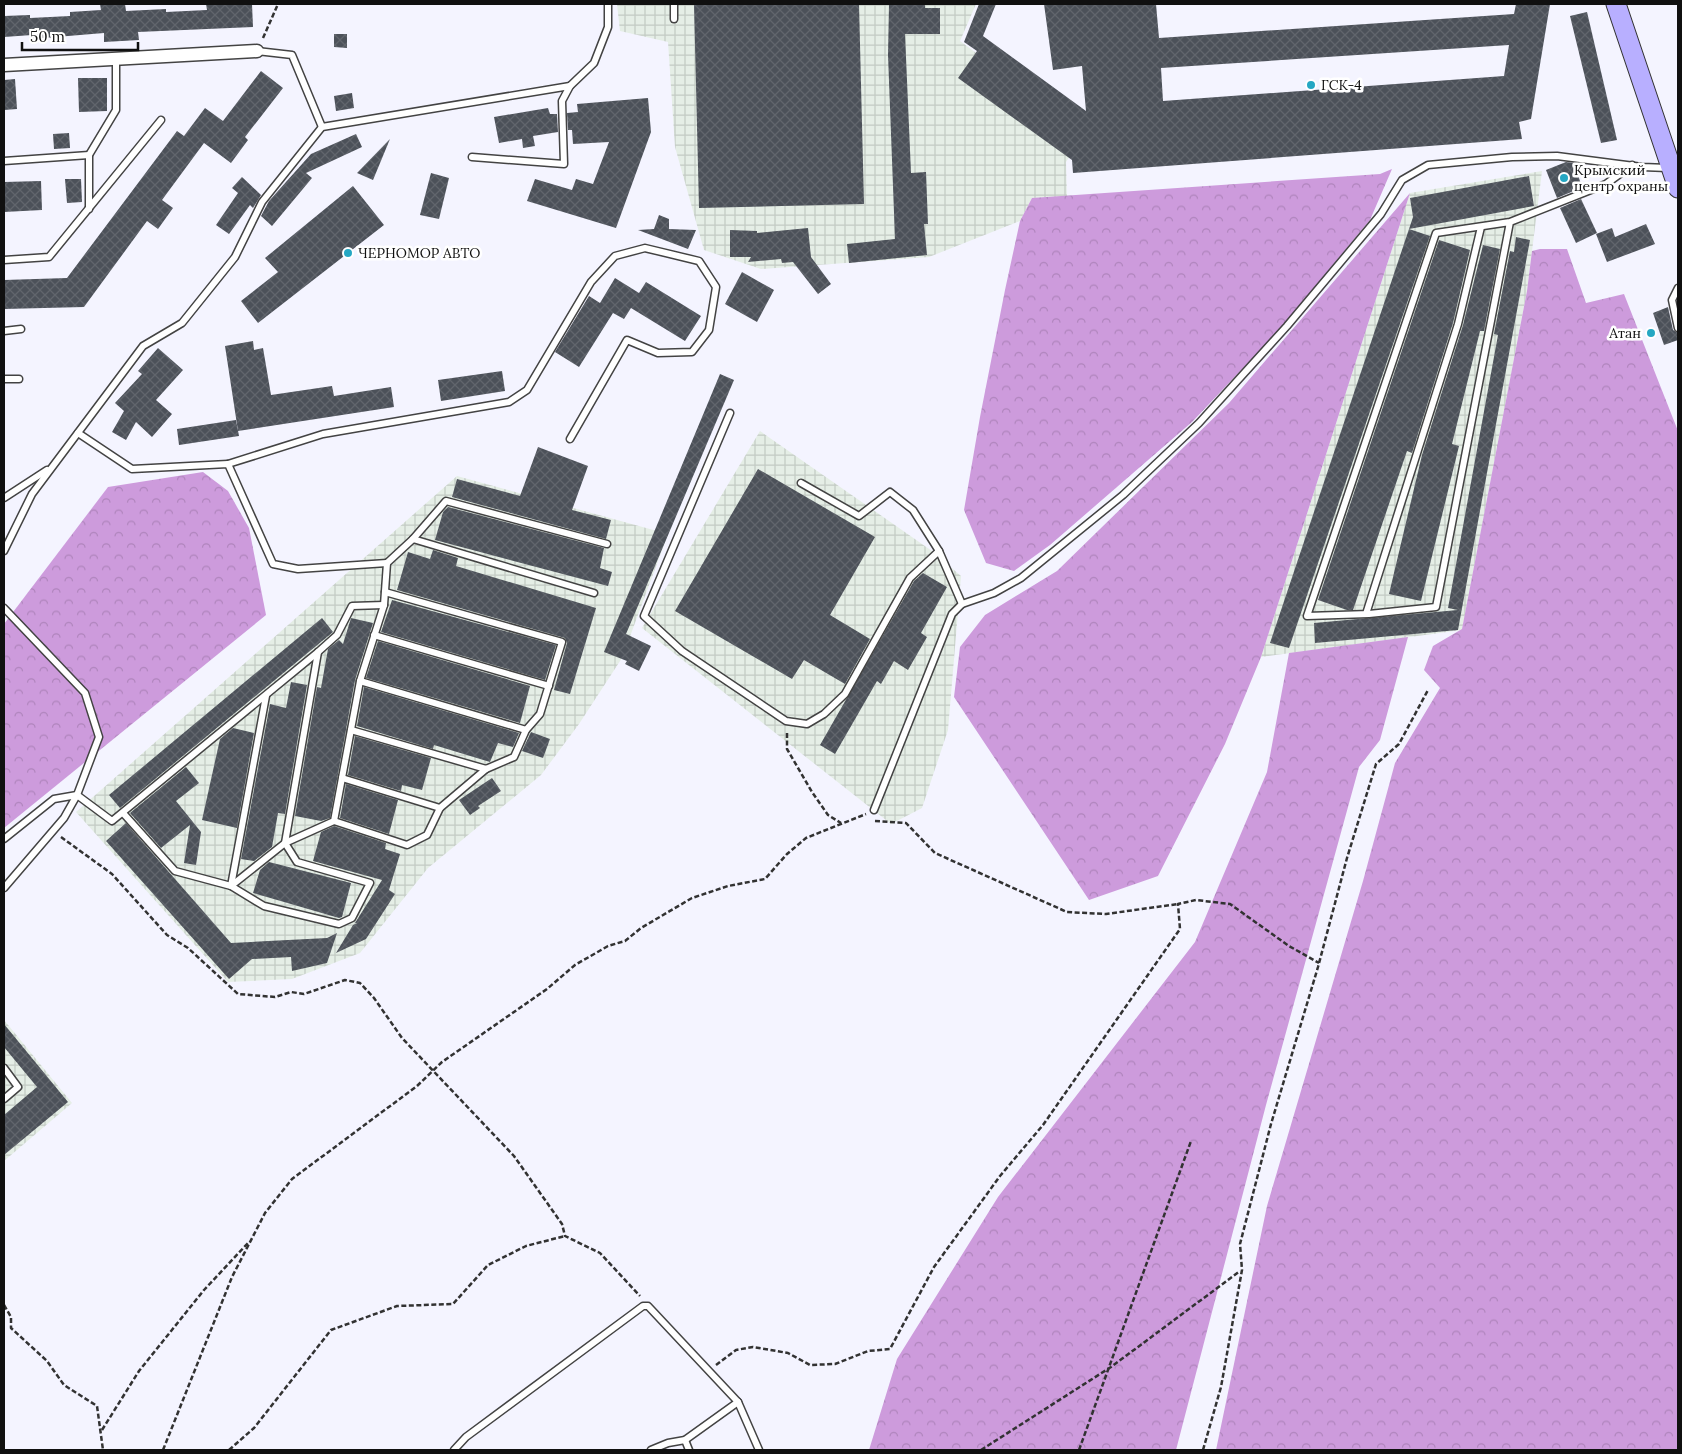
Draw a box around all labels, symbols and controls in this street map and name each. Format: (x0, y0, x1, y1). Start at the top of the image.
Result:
scale bar (22, 20, 139, 52)
text: 50 m (30, 27, 65, 46)
place label: ГСК-4 (1321, 76, 1362, 94)
marker: ГСК-4 (1305, 79, 1317, 91)
place label: Крымский центр охраны (1574, 161, 1668, 195)
marker: Крымский центр охраны (1558, 172, 1570, 184)
place label: ЧЕРНОМОР АВТО (358, 244, 481, 262)
marker: ЧЕРНОМОР АВТО (342, 247, 354, 259)
place label: Атан (1608, 324, 1641, 342)
marker: Атан (1645, 327, 1657, 339)

